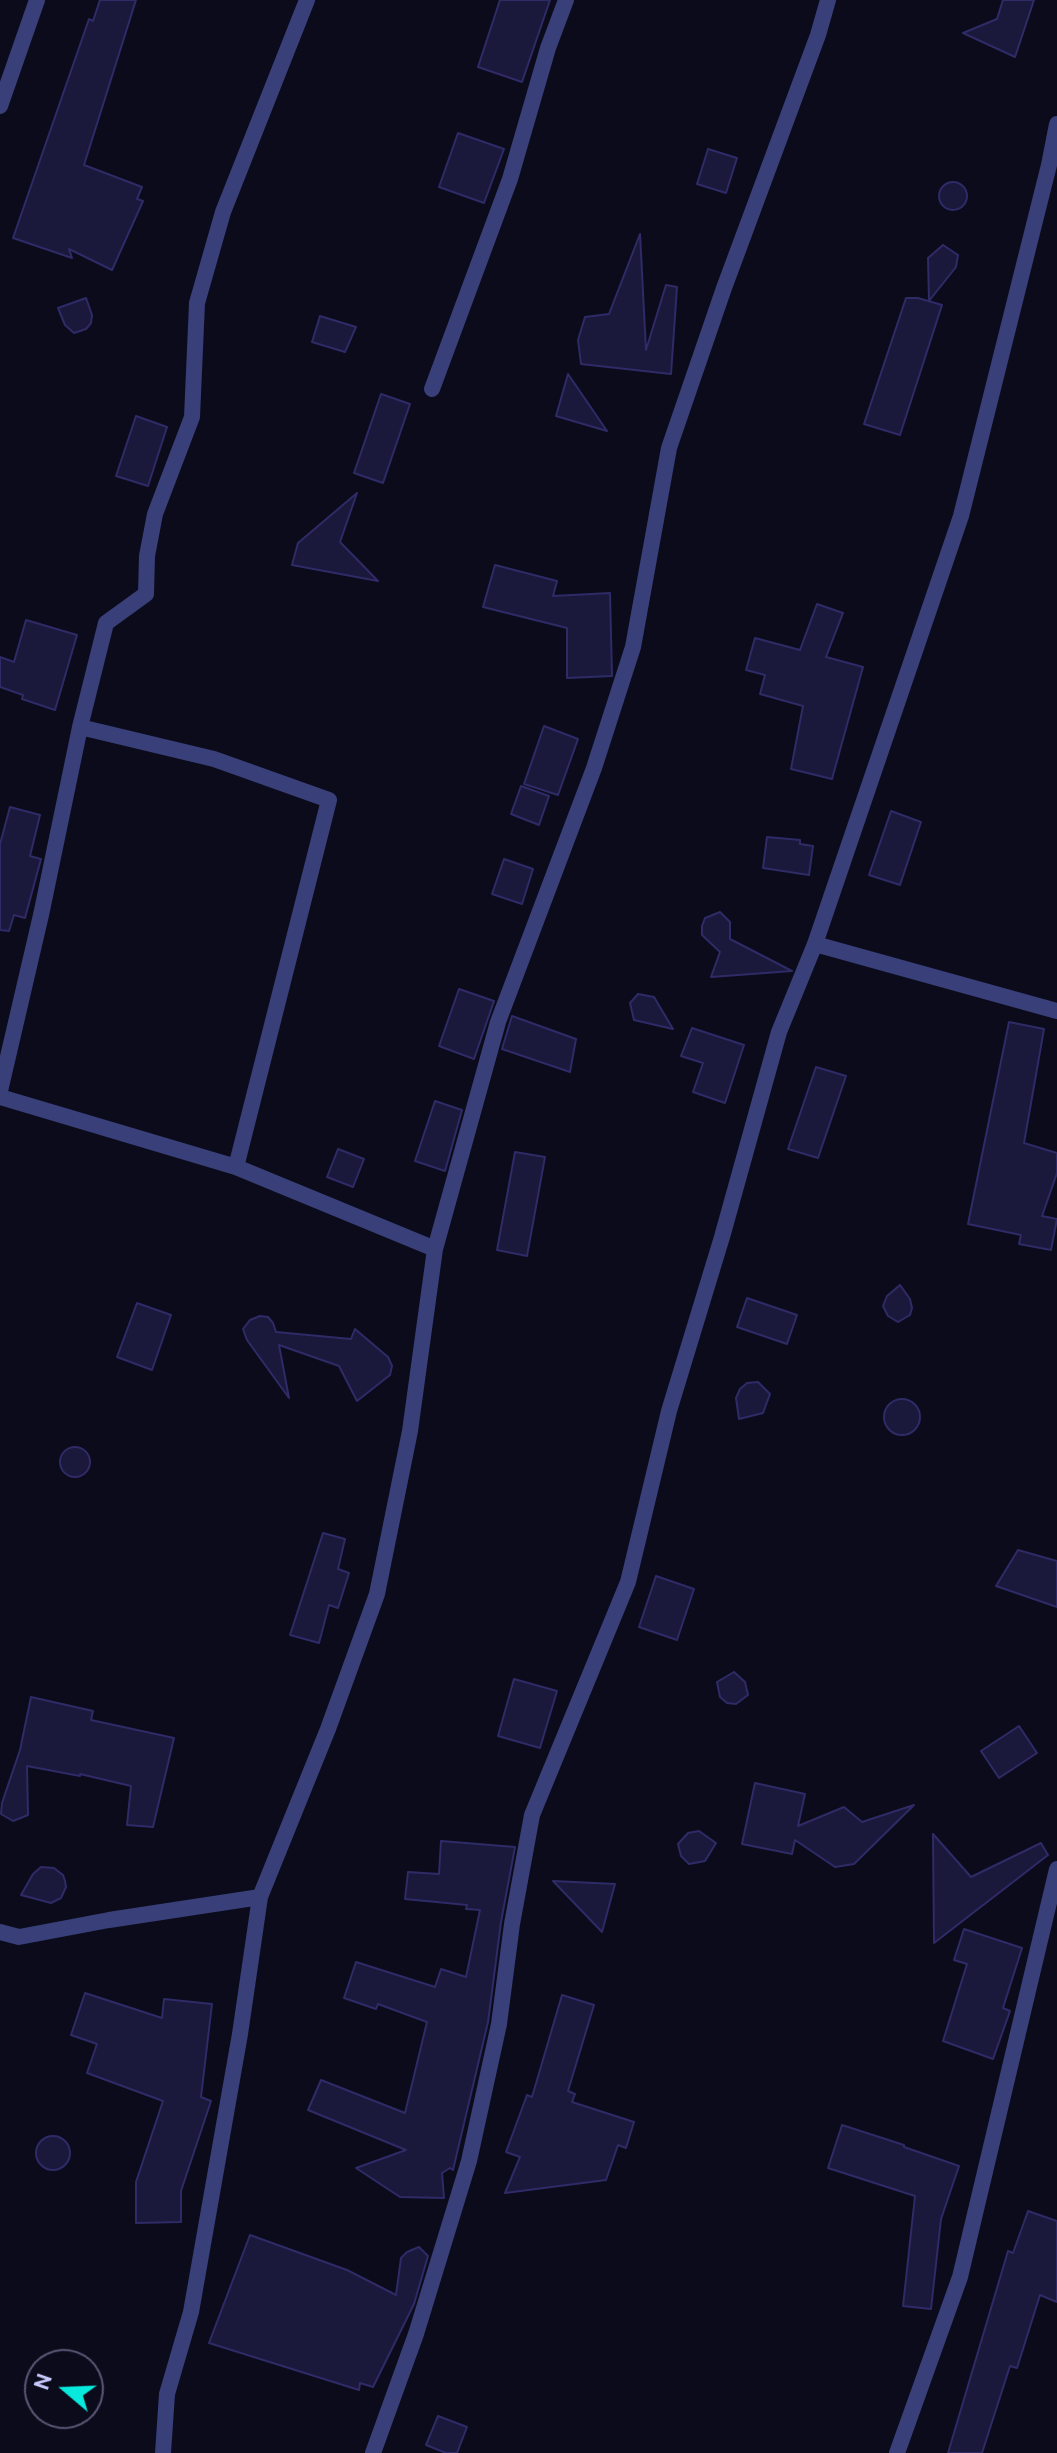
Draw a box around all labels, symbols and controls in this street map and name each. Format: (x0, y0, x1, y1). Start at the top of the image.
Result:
north arrow (24, 2349, 104, 2429)
text: N (27, 2370, 58, 2393)

